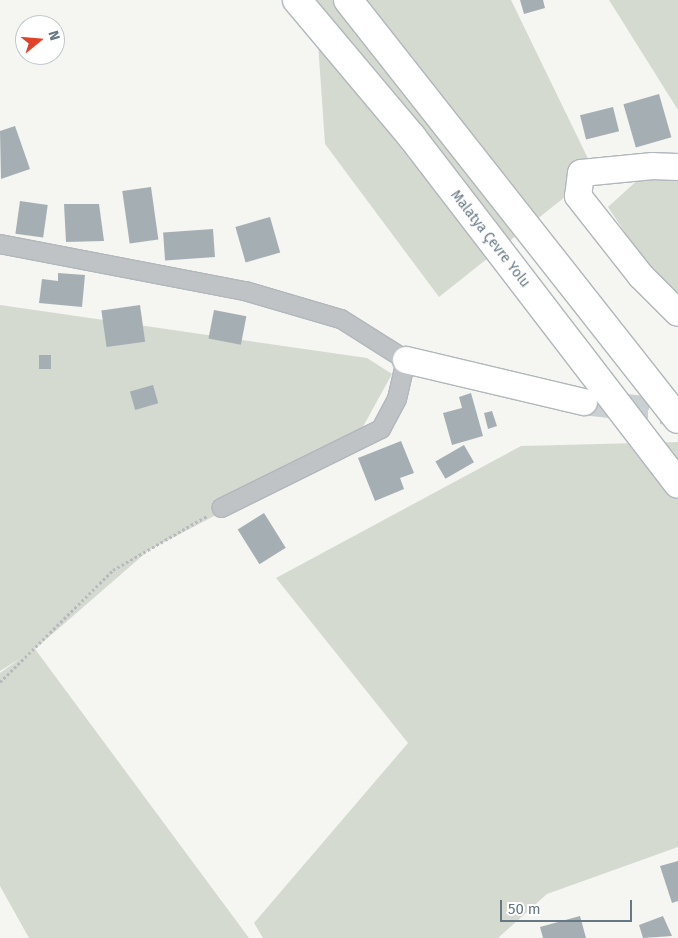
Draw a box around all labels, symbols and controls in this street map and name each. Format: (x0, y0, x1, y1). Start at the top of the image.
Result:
north arrow (15, 15, 65, 65)
text: N (44, 29, 63, 43)
street label: Malatya Çevre Yolu (447, 187, 533, 291)
scale bar (503, 890, 636, 922)
text: 50 m (508, 900, 541, 918)

